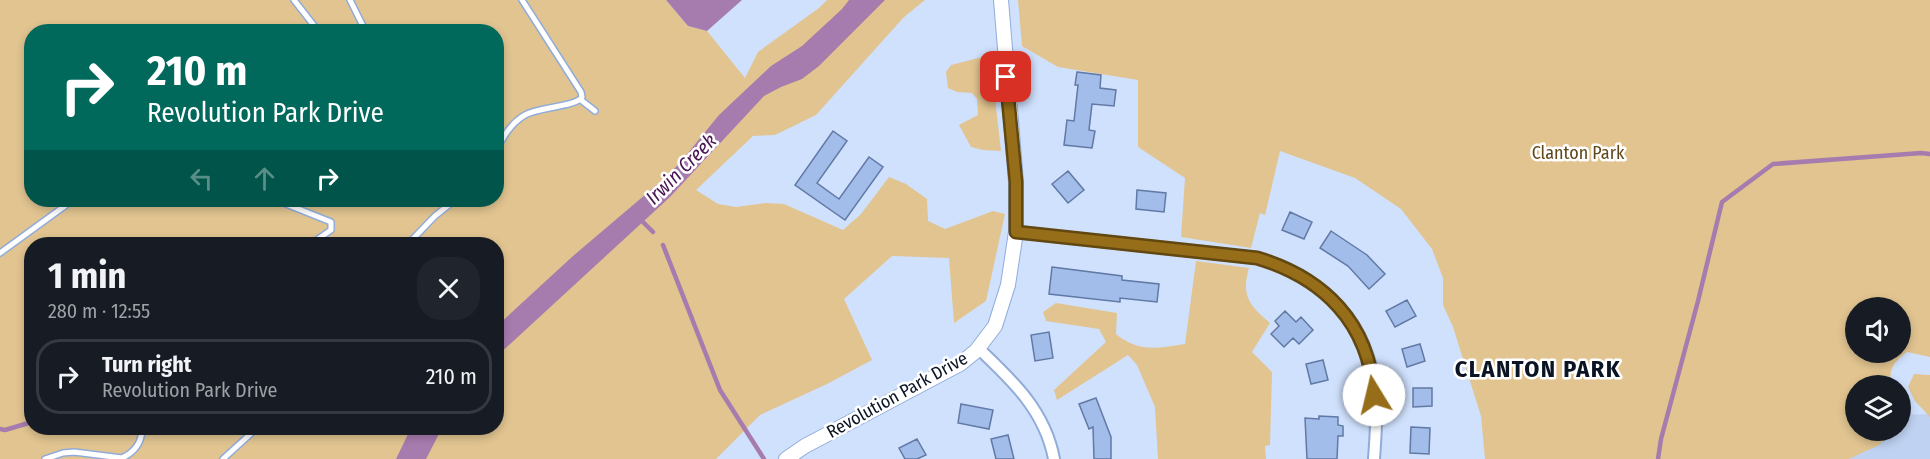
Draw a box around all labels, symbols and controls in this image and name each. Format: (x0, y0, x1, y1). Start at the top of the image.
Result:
text: 210 m (147, 46, 247, 96)
icon: right (48, 48, 126, 126)
pin (980, 51, 1031, 102)
icon: arrive (989, 60, 1022, 93)
text: Revolution Park Drive (147, 97, 384, 129)
water label: Irwin Creek (641, 129, 721, 209)
park label: Clanton Park (1532, 142, 1625, 164)
icon: left (185, 162, 218, 195)
icon: ahead (248, 162, 281, 195)
icon: right (311, 162, 344, 195)
text: 1 min (48, 254, 126, 298)
button: close (417, 257, 480, 320)
map controls (1845, 297, 1911, 441)
button: sound (1845, 297, 1911, 363)
text: 280 m · 12:55 (48, 299, 150, 323)
street label: Revolution Park Drive (823, 347, 971, 443)
text: Turn right (102, 351, 191, 378)
district label: CLANTON PARK (1455, 355, 1621, 383)
icon: right (51, 360, 84, 393)
text: 210 m (426, 363, 477, 390)
position arrow (1342, 363, 1406, 427)
button: layers (1845, 375, 1911, 441)
text: Revolution Park Drive (102, 378, 277, 402)

